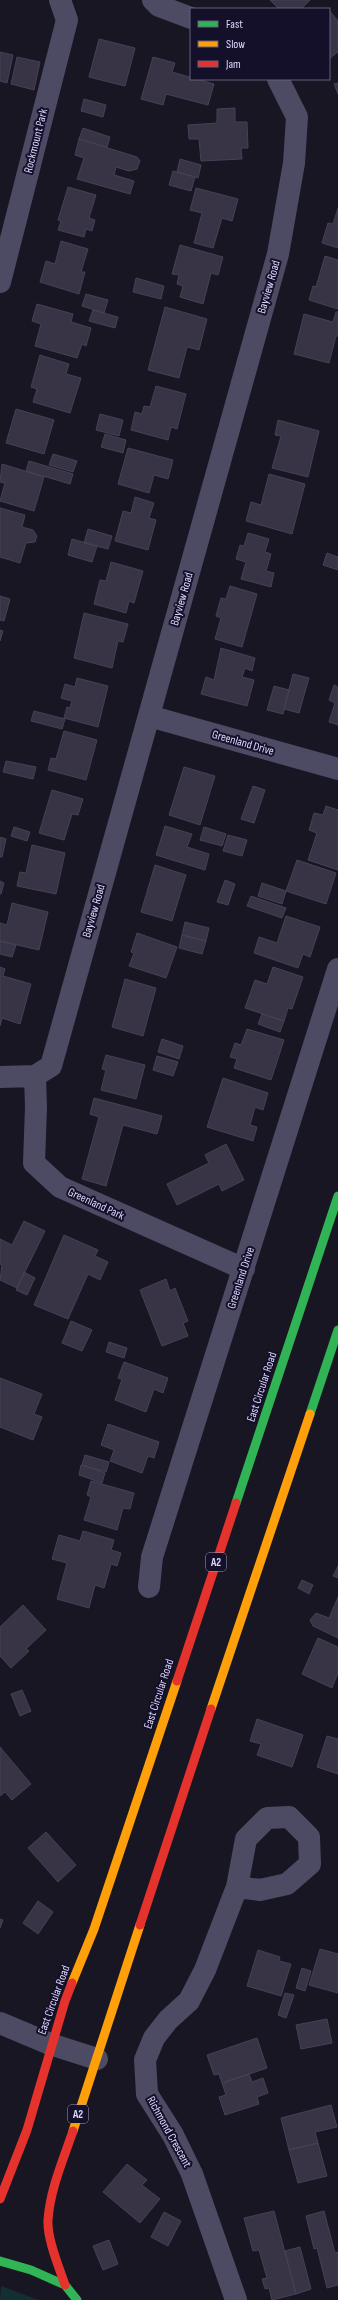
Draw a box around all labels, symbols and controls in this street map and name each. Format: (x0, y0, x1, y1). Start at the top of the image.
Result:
legend (190, 8, 330, 80)
text: Fast (226, 17, 243, 32)
text: Slow (226, 37, 245, 52)
text: Jam (225, 57, 241, 72)
street label: Rockmount Park (21, 107, 51, 175)
street label: Bayview Road (254, 259, 284, 315)
street label: Bayview Road (167, 571, 197, 627)
street label: Greenland Drive (210, 727, 276, 759)
street label: Bayview Road (79, 883, 109, 939)
street label: Greenland Park (65, 1184, 127, 1224)
street label: Greenland Drive (224, 1245, 258, 1311)
street label: East Circular Road (244, 1350, 280, 1424)
road number: A2 (206, 1553, 226, 1571)
street label: East Circular Road (141, 1657, 177, 1731)
street label: East Circular Road (35, 1963, 73, 2037)
street label: Richmond Crescent (143, 2094, 195, 2171)
road number: A2 (68, 2105, 88, 2123)

